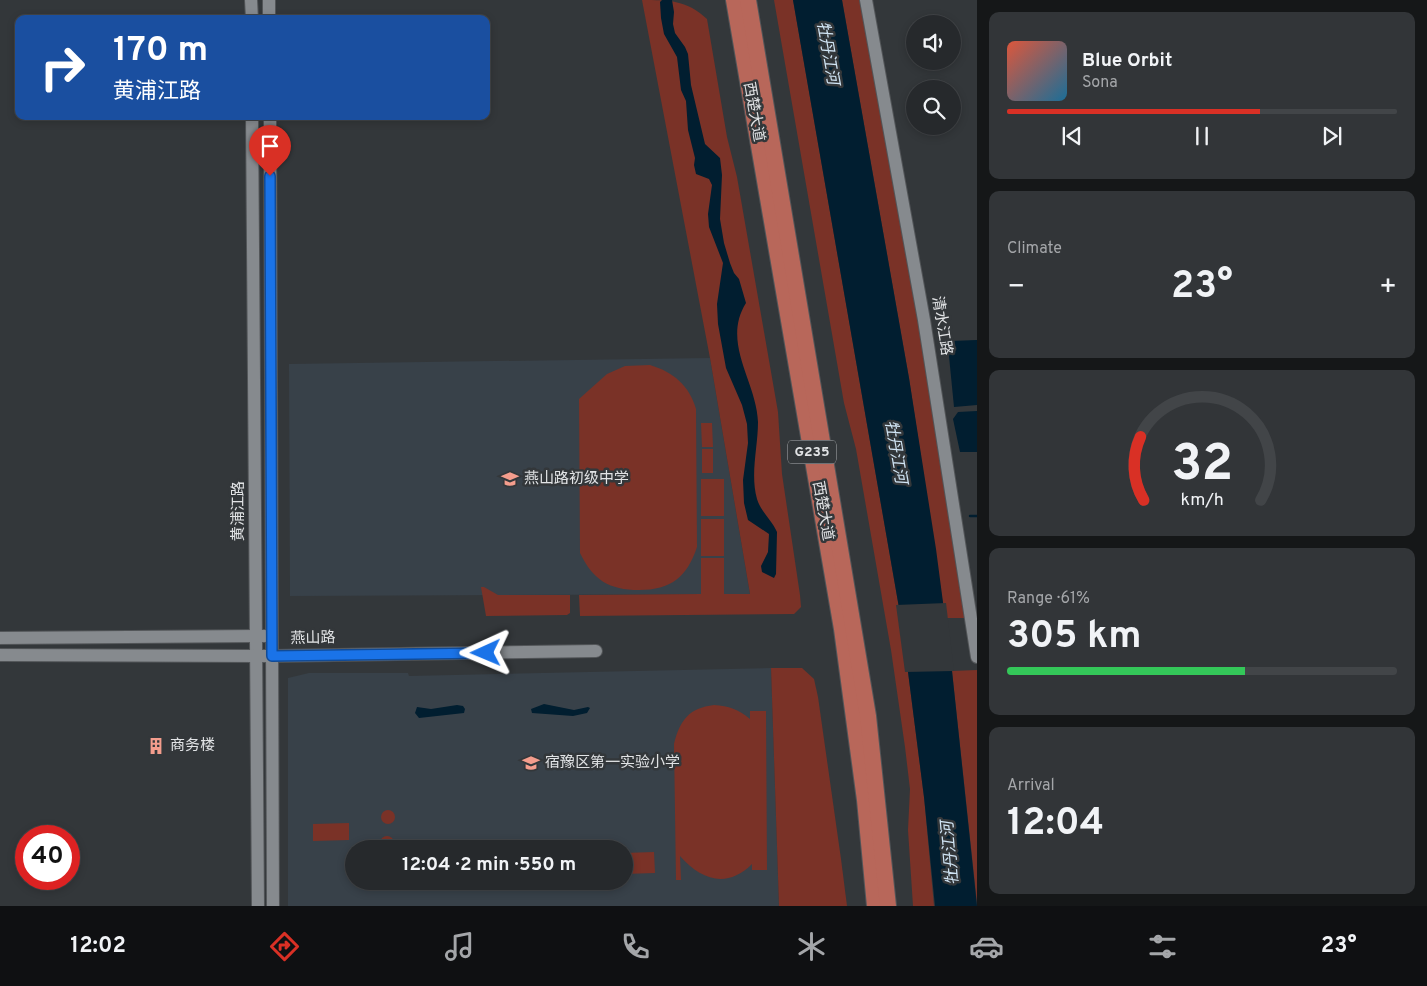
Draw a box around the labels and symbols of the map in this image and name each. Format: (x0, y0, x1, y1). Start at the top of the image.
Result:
water label: 牡丹江河 (812, 20, 843, 89)
street label: 西楚大道 (738, 81, 768, 143)
pin (249, 125, 291, 176)
street label: 清水江路 (927, 295, 955, 357)
water label: 牡丹江河 (880, 419, 911, 488)
road number: G235 (788, 441, 836, 464)
school or university icon: 燕山路初级中学 (500, 469, 520, 489)
place label: 燕山路初级中学 (524, 470, 629, 489)
street label: 西楚大道 (807, 480, 837, 542)
street label: 黄浦江路 (229, 481, 249, 541)
position arrow (459, 626, 511, 678)
street label: 燕山路 (290, 629, 336, 649)
building icon: 商务楼 (146, 736, 166, 756)
place label: 商务楼 (170, 737, 215, 756)
school or university icon: 宿豫区第一实验小学 (521, 753, 541, 773)
place label: 宿豫区第一实验小学 (545, 754, 680, 773)
water label: 牡丹江河 (938, 817, 964, 886)
speed limit sign: 40 (15, 825, 80, 890)

